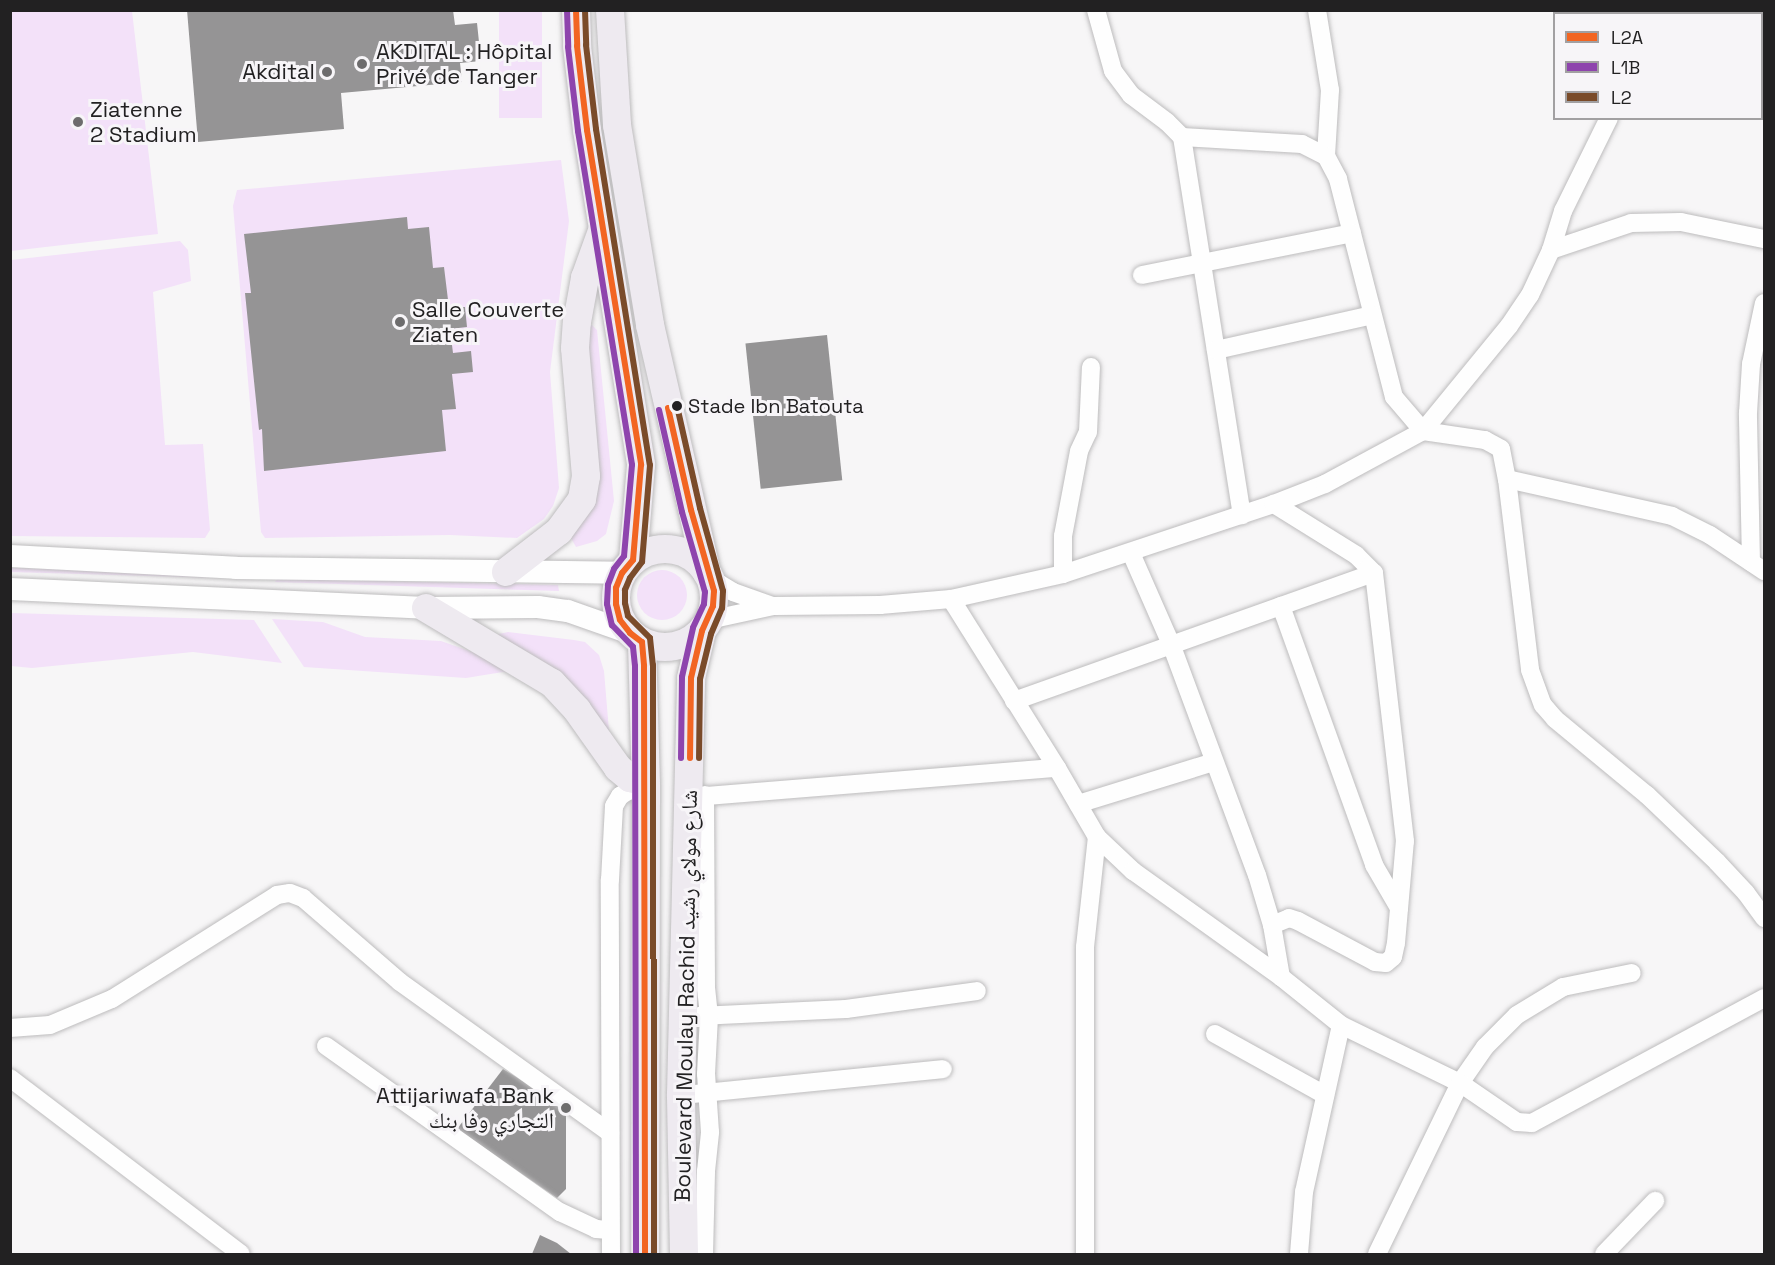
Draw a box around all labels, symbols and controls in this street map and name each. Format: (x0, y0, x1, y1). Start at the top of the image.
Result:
legend (1553, 12, 1763, 120)
text: L2A (1611, 26, 1643, 49)
place label: AKDITAL : Hôpital Privé de Tanger (376, 38, 553, 90)
marker: AKDITAL : Hôpital Privé de Tanger (353, 55, 371, 73)
text: L1B (1611, 56, 1640, 79)
place label: Akdital (242, 59, 315, 85)
marker: Akdital (320, 65, 334, 79)
text: L2 (1611, 86, 1632, 109)
place label: Ziatenne 2 Stadium (90, 96, 197, 148)
marker: Ziatenne 2 Stadium (71, 115, 85, 129)
place label: Salle Couverte Ziaten (412, 296, 564, 348)
marker: Salle Couverte Ziaten (393, 315, 407, 329)
place label: Stade Ibn Batouta (688, 394, 864, 418)
marker: Stade Ibn Batouta (671, 400, 683, 412)
street label: Boulevard Moulay Rachid شارع مولاي رشيد (669, 790, 703, 1202)
place label: Attijariwafa Bank التجاري وفا بنك (376, 1082, 554, 1134)
marker: Attijariwafa Bank التجاري وفا بنك (559, 1101, 573, 1115)

